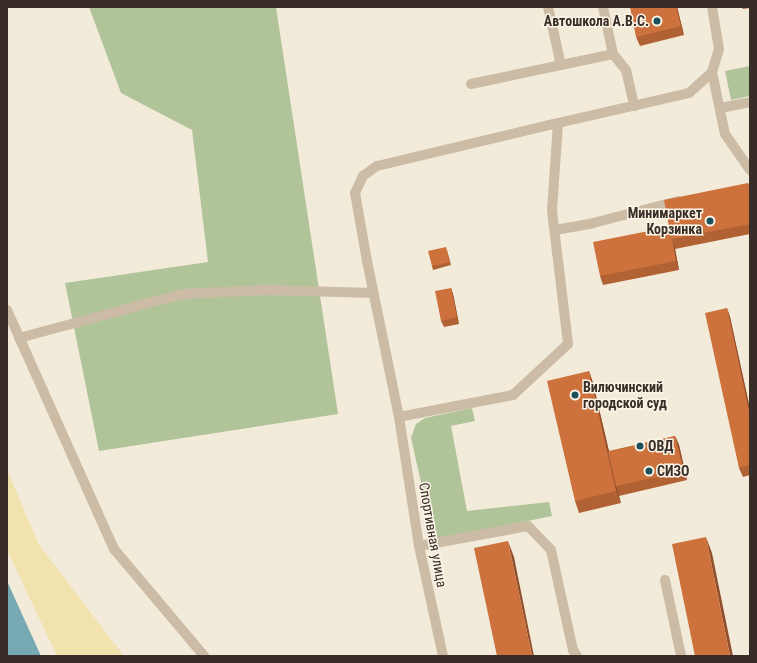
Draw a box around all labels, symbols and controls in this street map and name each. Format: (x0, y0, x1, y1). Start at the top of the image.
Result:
place label: Автошкола A.B.C. (544, 13, 649, 29)
marker: Автошкола A.B.C. (652, 16, 662, 26)
place label: Минимаркет Корзинка (628, 205, 702, 238)
marker: Минимаркет Корзинка (705, 216, 715, 226)
place label: Вилючинский городской суд (583, 379, 667, 412)
marker: Вилючинский городской суд (570, 390, 580, 400)
place label: ОВД (648, 438, 673, 454)
marker: ОВД (635, 441, 645, 451)
place label: СИЗО (657, 463, 689, 479)
marker: СИЗО (644, 466, 654, 476)
street label: Спортивная улица (416, 481, 450, 589)

